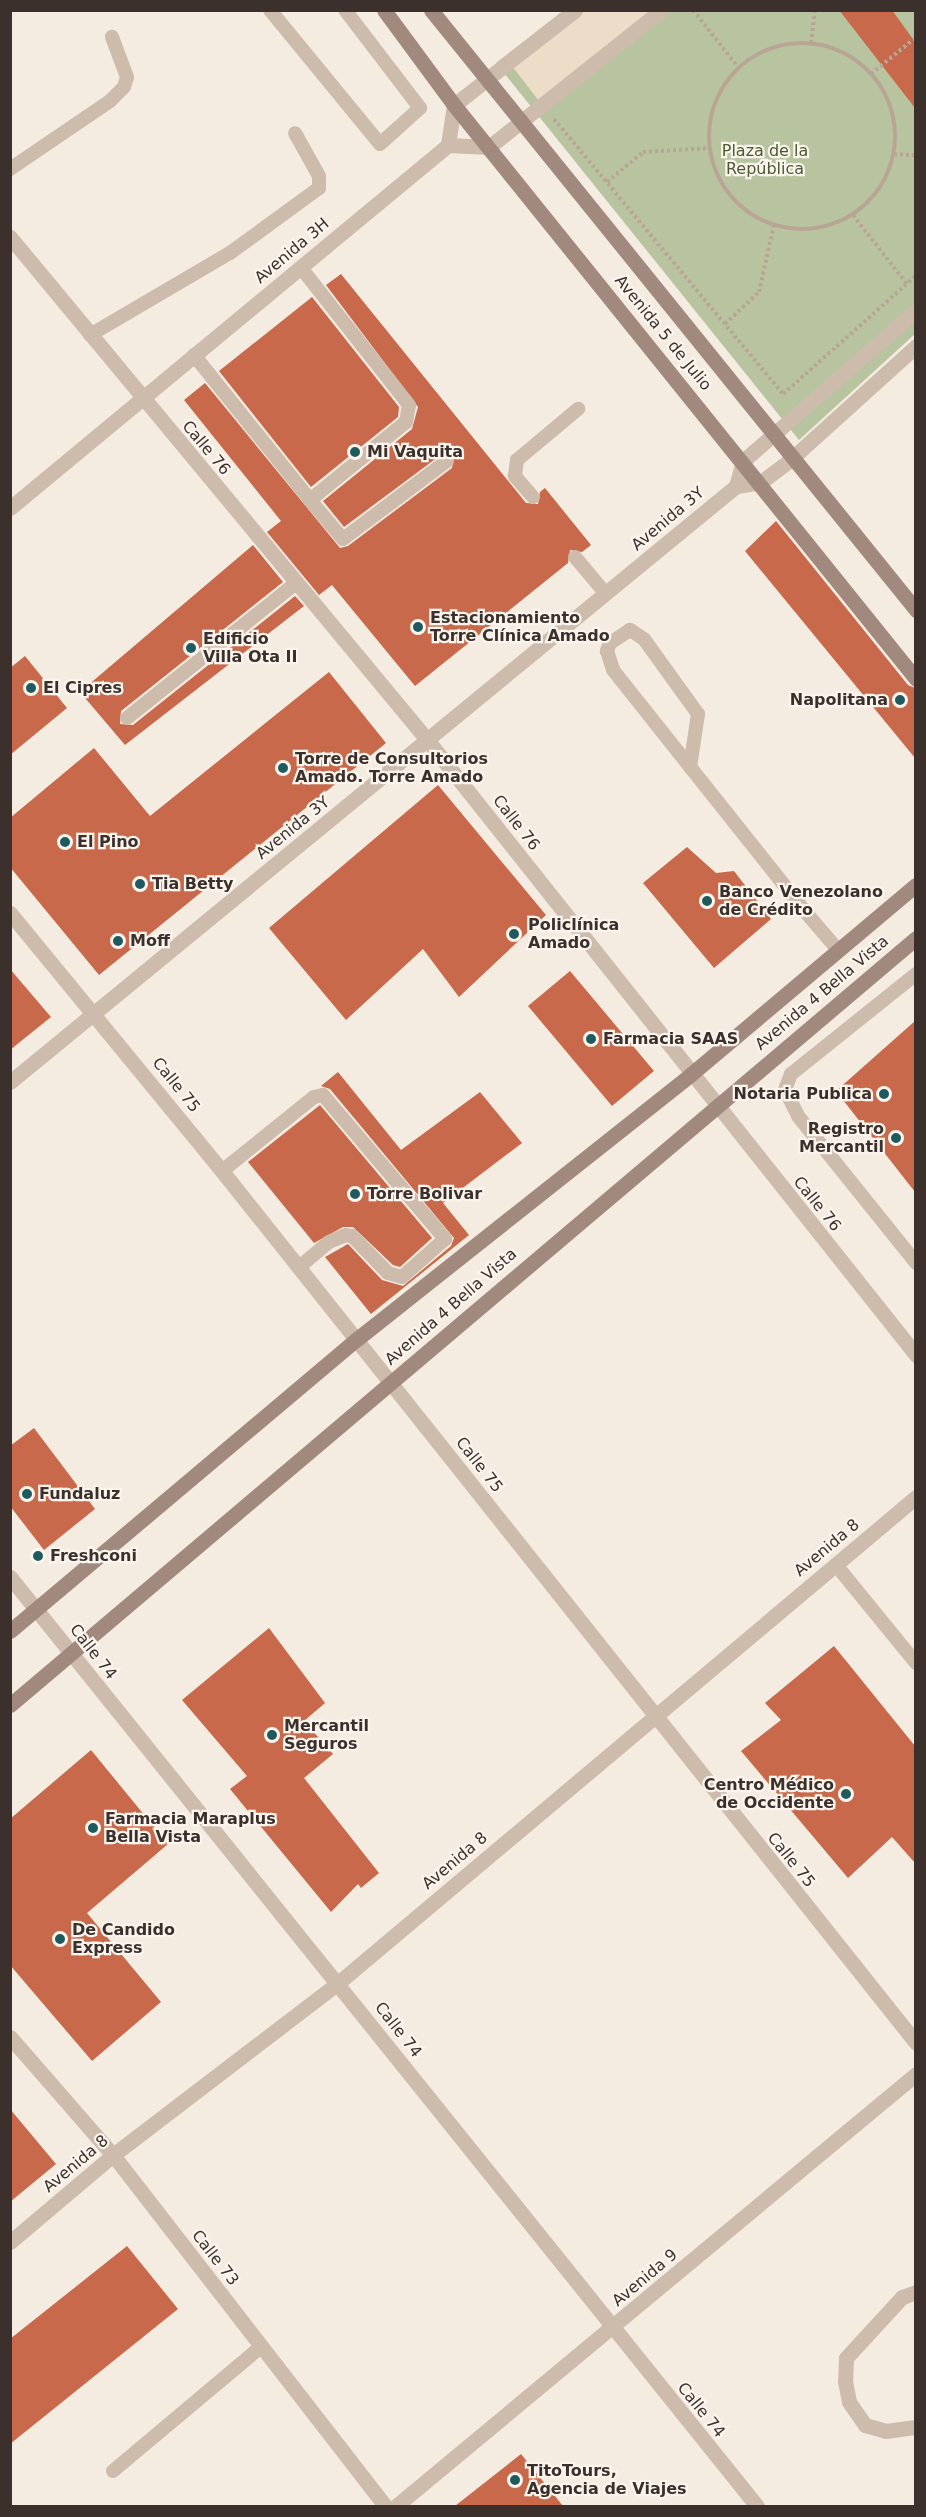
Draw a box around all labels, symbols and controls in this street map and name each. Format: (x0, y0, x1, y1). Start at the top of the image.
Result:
park label: Plaza de la República (722, 141, 808, 179)
street label: Avenida 3H (251, 214, 333, 288)
street label: Avenida 5 de Julio (611, 271, 715, 395)
street label: Calle 76 (178, 417, 234, 479)
place label: Mi Vaquita (367, 442, 463, 462)
marker: Mi Vaquita (348, 445, 362, 459)
street label: Avenida 3Y (628, 483, 708, 555)
place label: Estacionamiento Torre Clínica Amado (430, 608, 610, 646)
marker: Estacionamiento Torre Clínica Amado (411, 620, 425, 634)
place label: Edificio Villa Ota II (203, 629, 297, 667)
marker: Edificio Villa Ota II (184, 641, 198, 655)
place label: El Cipres (43, 678, 122, 698)
marker: El Cipres (24, 681, 38, 695)
place label: Napolitana (790, 690, 888, 710)
marker: Napolitana (893, 693, 907, 707)
place label: Torre de Consultorios Amado. Torre Amado (295, 749, 488, 787)
marker: Torre de Consultorios Amado. Torre Amado (276, 761, 290, 775)
street label: Calle 76 (488, 791, 544, 855)
street label: Avenida 3Y (252, 793, 334, 863)
place label: El Pino (77, 832, 139, 852)
marker: El Pino (58, 835, 72, 849)
place label: Tia Betty (152, 874, 234, 894)
marker: Tia Betty (133, 877, 147, 891)
place label: Banco Venezolano de Crédito (719, 882, 883, 920)
marker: Banco Venezolano de Crédito (700, 894, 714, 908)
place label: Policlínica Amado (528, 915, 619, 953)
marker: Policlínica Amado (505, 925, 523, 943)
place label: Moff (130, 931, 170, 951)
street label: Avenida 4 Bella Vista (751, 932, 893, 1054)
marker: Moff (111, 934, 125, 948)
place label: Farmacia SAAS (603, 1029, 738, 1049)
marker: Farmacia SAAS (584, 1032, 598, 1046)
street label: Calle 75 (148, 1054, 204, 1116)
place label: Notaria Publica (734, 1084, 872, 1104)
marker: Notaria Publica (877, 1087, 891, 1101)
place label: Registro Mercantil (799, 1119, 884, 1157)
marker: Registro Mercantil (889, 1131, 903, 1145)
street label: Calle 76 (789, 1173, 845, 1235)
place label: Torre Bolivar (367, 1184, 482, 1204)
marker: Torre Bolivar (348, 1187, 362, 1201)
street label: Avenida 4 Bella Vista (381, 1245, 521, 1369)
street label: Calle 75 (451, 1433, 507, 1497)
place label: Fundaluz (39, 1484, 120, 1504)
marker: Fundaluz (20, 1487, 34, 1501)
street label: Avenida 8 (791, 1515, 863, 1581)
place label: Freshconi (50, 1546, 137, 1566)
marker: Freshconi (31, 1549, 45, 1563)
street label: Calle 74 (65, 1620, 121, 1684)
place label: Mercantil Seguros (284, 1716, 369, 1754)
marker: Mercantil Seguros (265, 1728, 279, 1742)
place label: Centro Médico de Occidente (704, 1775, 834, 1813)
marker: Centro Médico de Occidente (839, 1787, 853, 1801)
place label: Farmacia Maraplus Bella Vista (105, 1809, 276, 1847)
marker: Farmacia Maraplus Bella Vista (86, 1821, 100, 1835)
street label: Avenida 8 (419, 1828, 491, 1894)
street label: Calle 75 (763, 1829, 819, 1891)
place label: De Candido Express (72, 1920, 175, 1958)
marker: De Candido Express (53, 1932, 67, 1946)
street label: Calle 74 (370, 1998, 426, 2062)
street label: Avenida 8 (40, 2131, 112, 2197)
street label: Calle 73 (187, 2226, 243, 2290)
street label: Avenida 9 (609, 2245, 681, 2311)
street label: Calle 74 (673, 2379, 729, 2441)
place label: TitoTours, Agencia de Viajes (527, 2461, 687, 2499)
marker: TitoTours, Agencia de Viajes (508, 2473, 522, 2487)

